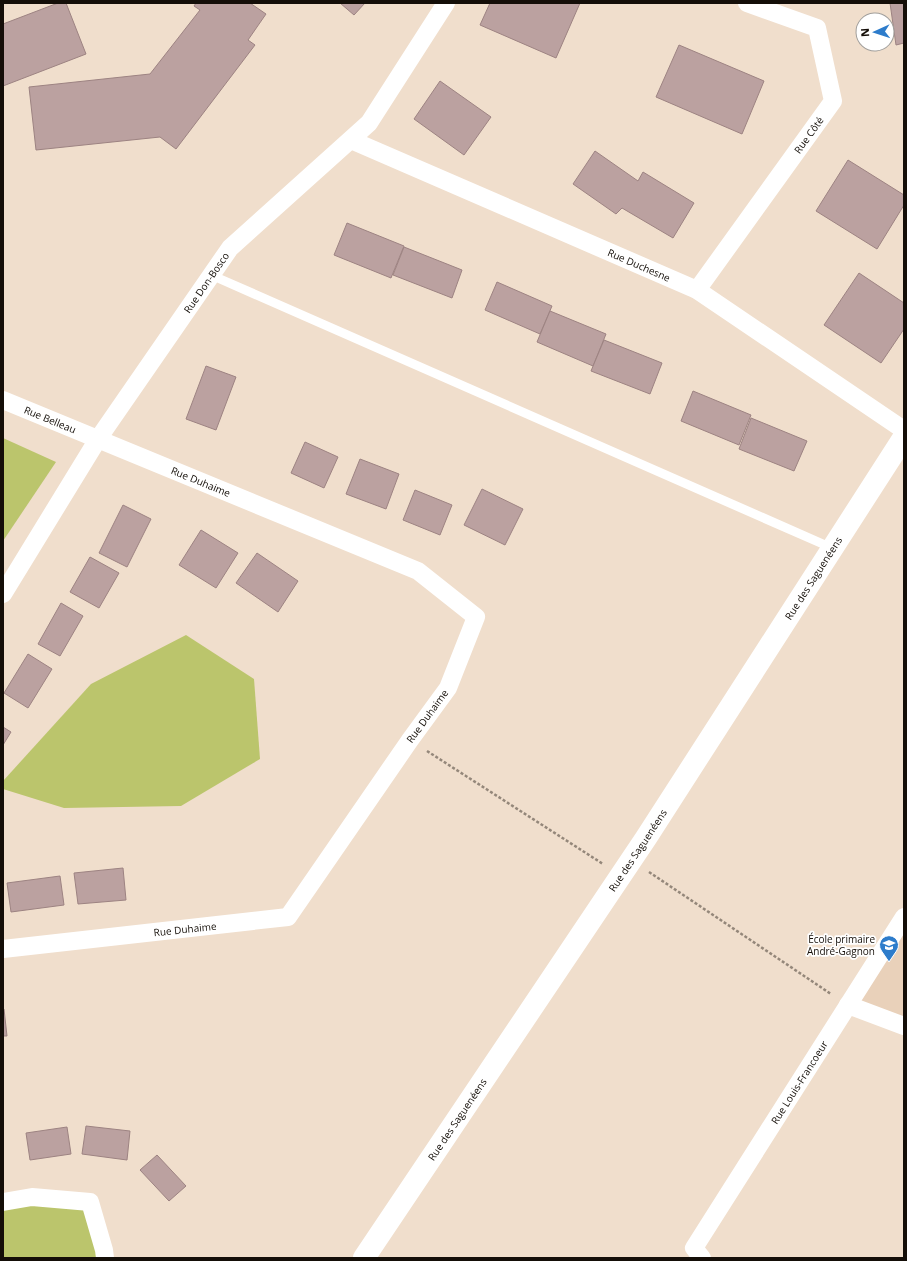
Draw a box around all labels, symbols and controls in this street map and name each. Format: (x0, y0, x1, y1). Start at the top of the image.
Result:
north arrow (855, 12, 895, 52)
text: N (857, 28, 872, 37)
street label: Rue Côté (791, 113, 827, 156)
street label: Rue Duchesne (606, 245, 673, 285)
street label: Rue Don-Bosco (180, 249, 232, 316)
street label: Rue Belleau (22, 402, 78, 436)
street label: Rue Duhaime (169, 463, 233, 500)
street label: Rue des Saguenéens (781, 534, 845, 622)
street label: Rue Duhaime (403, 686, 451, 746)
street label: Rue des Saguenéens (605, 806, 670, 894)
street label: Rue Duhaime (153, 919, 217, 939)
place label: École primaire André-Gagnon (807, 932, 875, 958)
school or university icon: École primaire André-Gagnon (878, 934, 900, 962)
street label: Rue Louis-Francoeur (767, 1038, 831, 1127)
street label: Rue des Saguenéens (424, 1075, 490, 1163)

